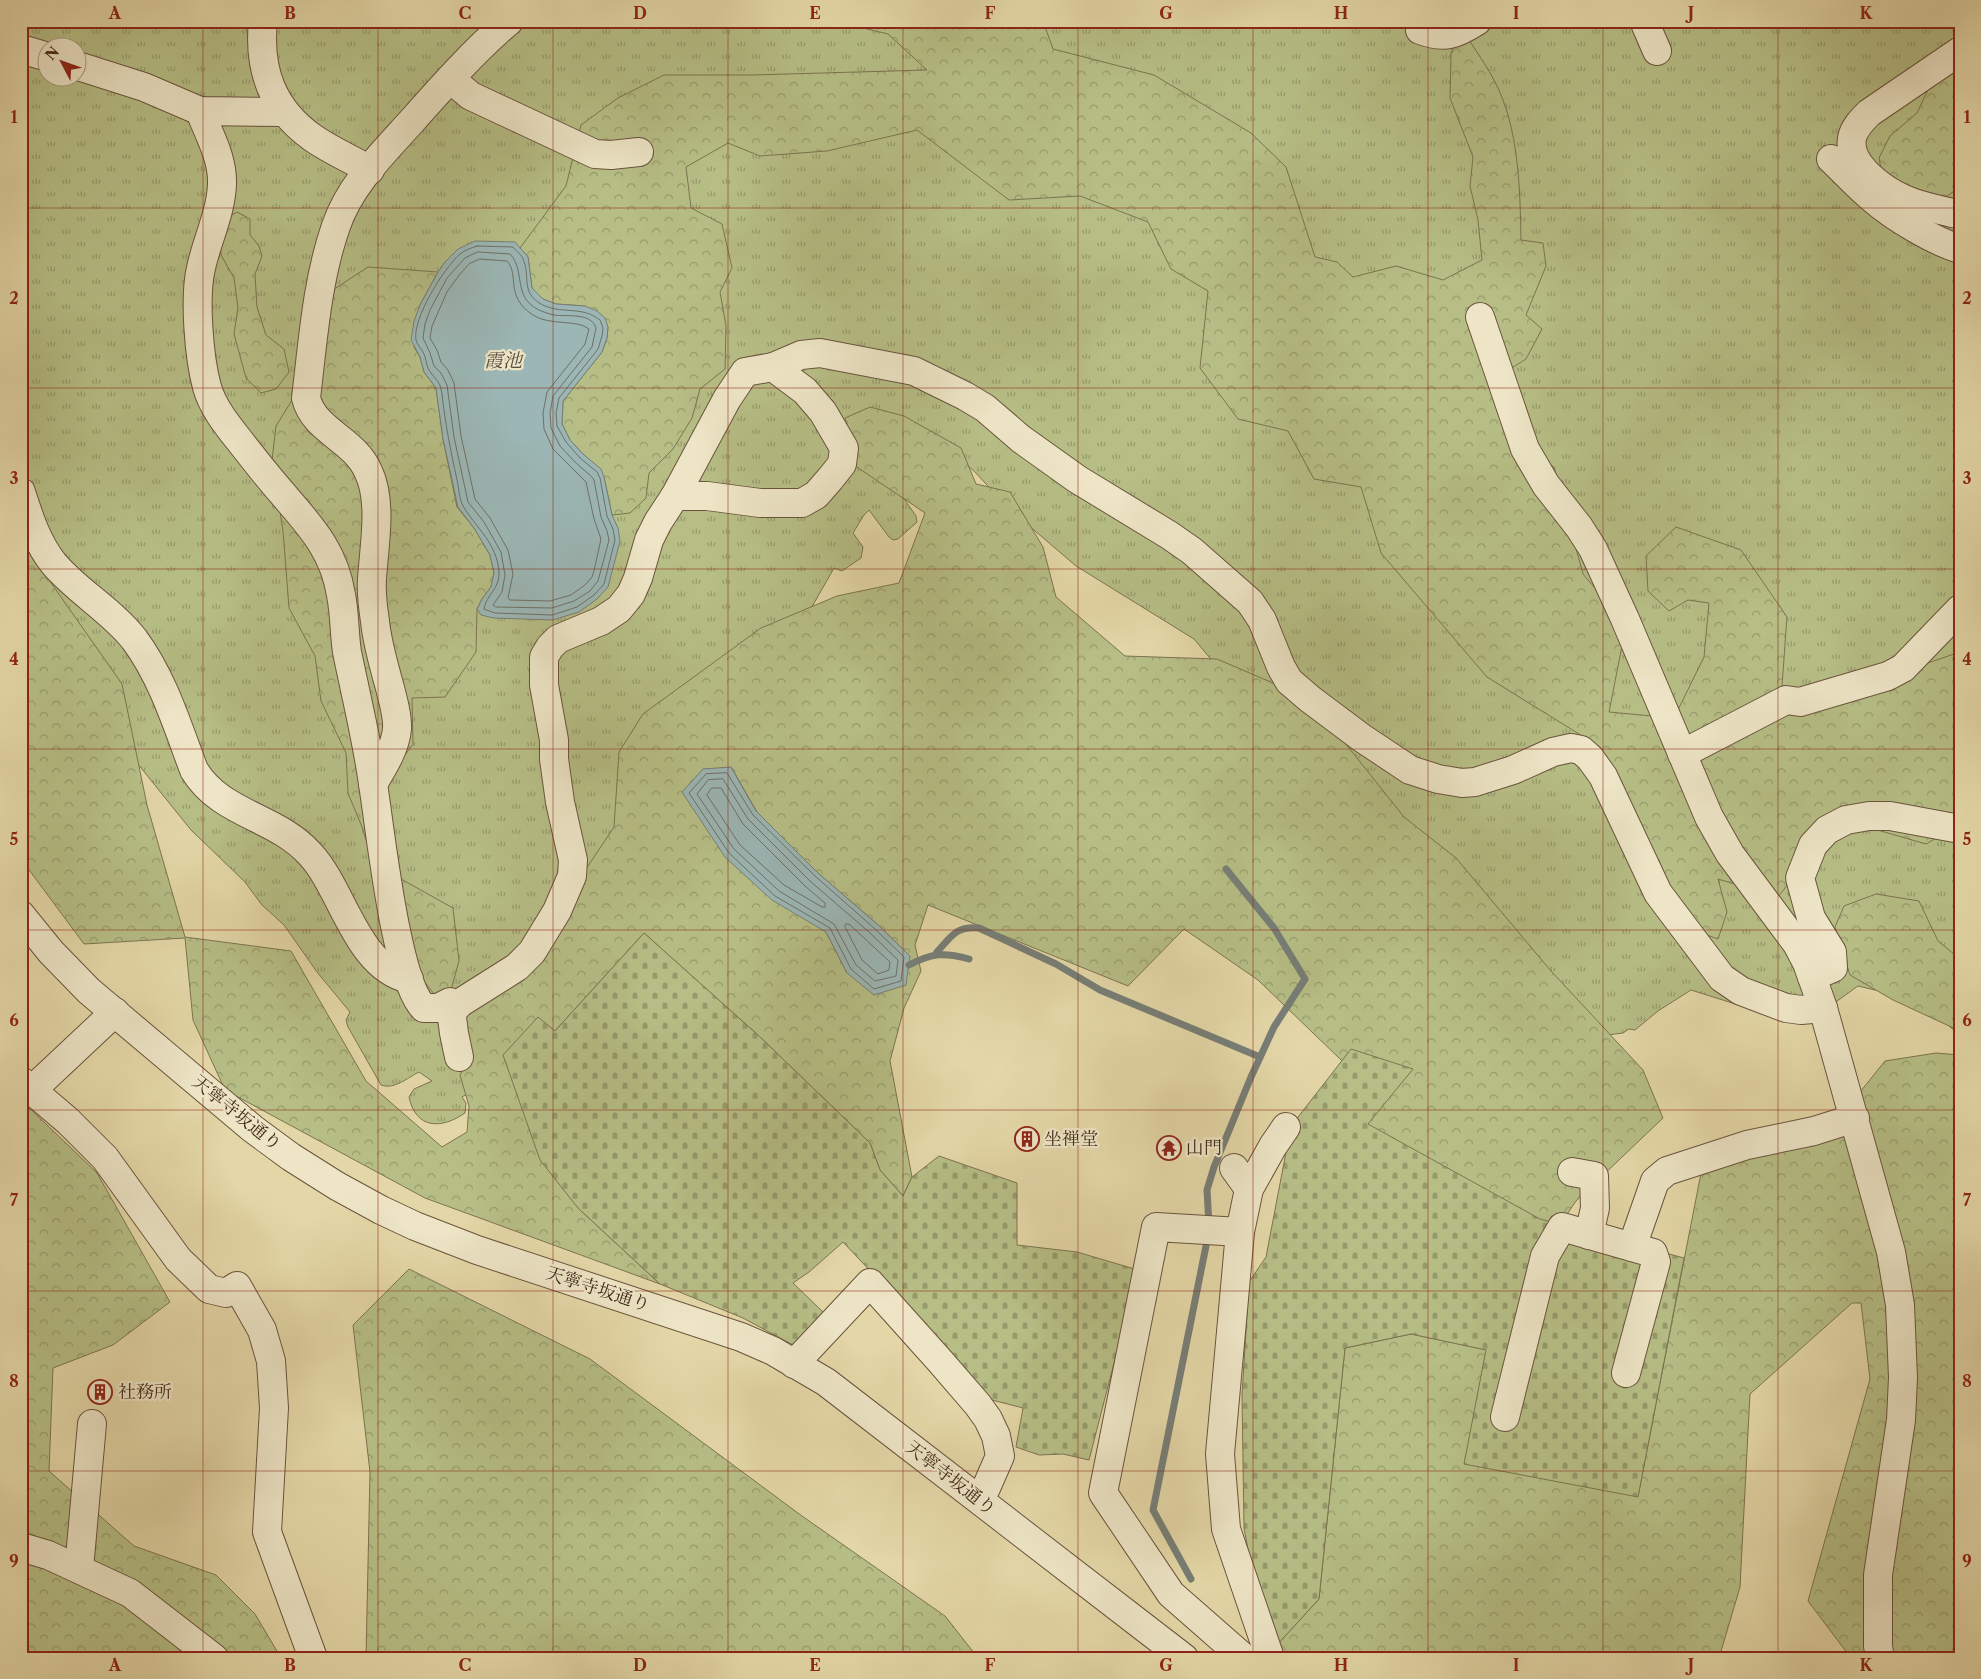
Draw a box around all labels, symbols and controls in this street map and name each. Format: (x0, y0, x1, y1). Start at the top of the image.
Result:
text: A (108, 3, 122, 23)
text: B (284, 3, 296, 23)
text: C (459, 3, 471, 23)
text: D (633, 3, 647, 23)
text: E (809, 3, 821, 23)
text: F (985, 3, 996, 23)
text: G (1159, 3, 1173, 23)
text: H (1334, 3, 1348, 23)
text: I (1513, 3, 1520, 23)
text: J (1685, 3, 1694, 23)
text: K (1860, 3, 1874, 23)
north arrow (38, 38, 88, 88)
text: N (41, 43, 63, 64)
text: 1 (10, 107, 18, 127)
text: 1 (1963, 107, 1971, 127)
text: 2 (9, 288, 19, 308)
text: 2 (1962, 288, 1972, 308)
water label: 霞池 (484, 349, 524, 372)
text: 3 (9, 468, 19, 488)
text: 3 (1962, 468, 1972, 488)
text: 4 (9, 649, 19, 669)
text: 4 (1962, 649, 1972, 669)
text: 5 (10, 829, 19, 849)
text: 5 (1963, 829, 1972, 849)
text: 6 (9, 1010, 19, 1030)
text: 6 (1962, 1010, 1972, 1030)
street label: 天寧寺坂通り (188, 1070, 286, 1156)
building icon: 坐禅堂 (1014, 1126, 1040, 1152)
place label: 坐禅堂 (1044, 1128, 1098, 1150)
temple icon: 山門 (1156, 1135, 1182, 1161)
place label: 山門 (1186, 1137, 1222, 1159)
text: 7 (10, 1190, 19, 1210)
text: 7 (1963, 1190, 1972, 1210)
street label: 天寧寺坂通り (543, 1262, 653, 1316)
text: 8 (9, 1371, 19, 1391)
text: 8 (1962, 1371, 1972, 1391)
building icon: 社務所 (87, 1379, 113, 1405)
place label: 社務所 (118, 1381, 172, 1403)
street label: 天寧寺坂通り (902, 1436, 1000, 1520)
text: 9 (9, 1551, 19, 1571)
text: 9 (1962, 1551, 1972, 1571)
text: A (108, 1655, 122, 1675)
text: B (284, 1655, 296, 1675)
text: C (459, 1655, 471, 1675)
text: D (633, 1655, 647, 1675)
text: E (809, 1655, 821, 1675)
text: F (985, 1655, 996, 1675)
text: G (1159, 1655, 1173, 1675)
text: H (1334, 1655, 1348, 1675)
text: I (1513, 1655, 1520, 1675)
text: J (1685, 1655, 1694, 1675)
text: K (1860, 1655, 1874, 1675)

